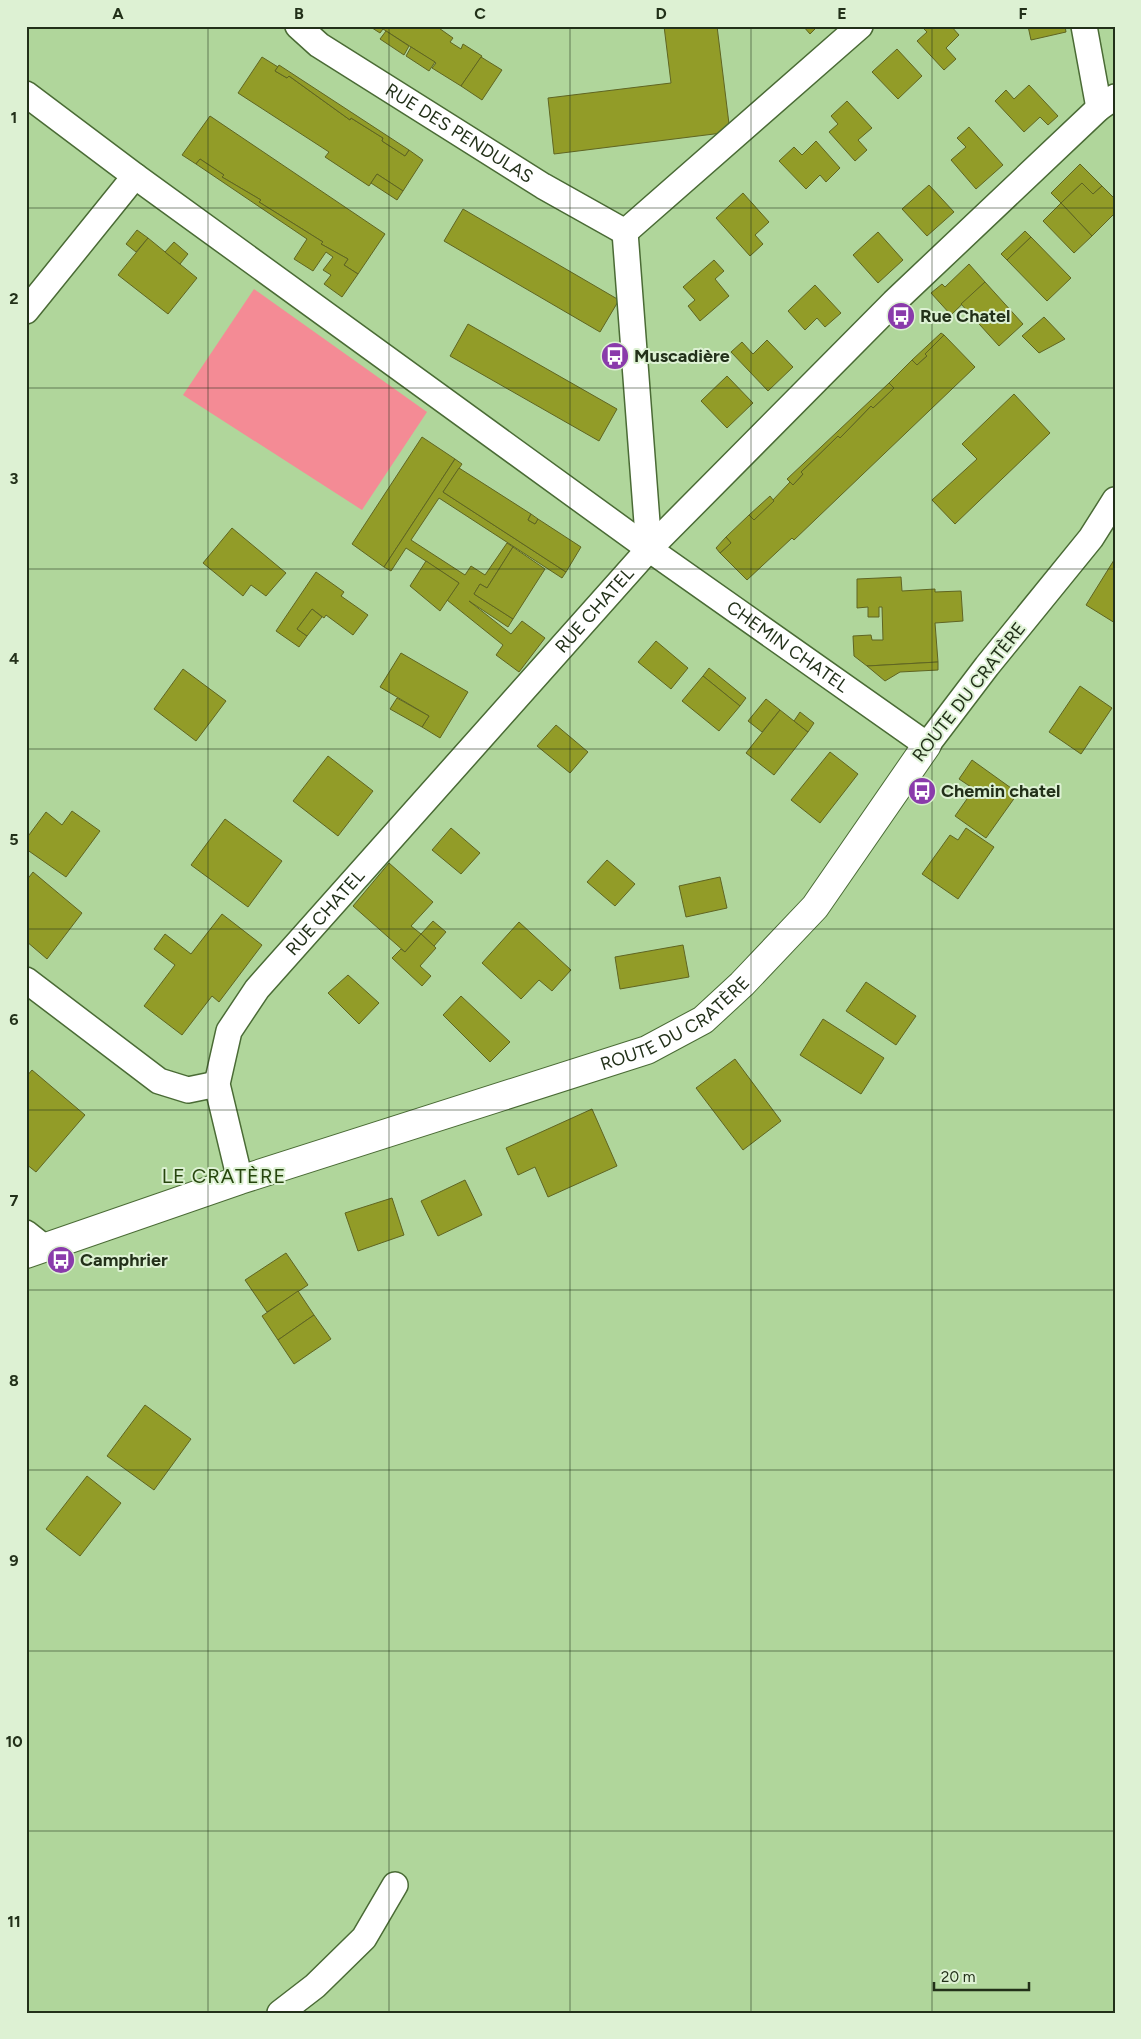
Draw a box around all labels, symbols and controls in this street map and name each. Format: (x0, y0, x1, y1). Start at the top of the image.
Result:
text: A (112, 4, 124, 23)
text: B (294, 4, 304, 23)
text: C (474, 4, 486, 23)
text: D (655, 4, 667, 23)
text: E (837, 4, 847, 23)
text: F (1019, 4, 1028, 23)
street label: RUE DES PENDULAS (381, 79, 537, 188)
text: 1 (11, 108, 17, 127)
text: 2 (9, 289, 19, 308)
bus stop icon: Rue Chatel (886, 301, 916, 331)
place label: Rue Chatel (920, 305, 1010, 327)
bus stop icon: Muscadière (600, 341, 630, 371)
place label: Muscadière (634, 345, 730, 367)
text: 3 (10, 469, 19, 488)
street label: RUE CHATEL (551, 562, 639, 658)
street label: CHEMIN CHATEL (722, 596, 853, 698)
street label: ROUTE DU CRATÈRE (908, 618, 1030, 766)
text: 4 (9, 649, 19, 668)
bus stop icon: Chemin chatel (907, 776, 937, 806)
place label: Chemin chatel (941, 780, 1060, 802)
text: 5 (9, 830, 19, 849)
street label: RUE CHATEL (281, 865, 370, 960)
street label: ROUTE DU CRATÈRE (598, 972, 754, 1075)
text: 6 (9, 1010, 19, 1029)
district label: LE CRATÈRE (162, 1164, 286, 1188)
text: 7 (10, 1191, 19, 1210)
bus stop icon: Camphrier (46, 1245, 76, 1275)
place label: Camphrier (80, 1249, 168, 1271)
text: 8 (9, 1371, 19, 1390)
text: 9 (9, 1551, 19, 1570)
text: 10 (5, 1732, 23, 1751)
text: 11 (7, 1912, 21, 1931)
scale bar (934, 1959, 1028, 1991)
text: 20 m (941, 1968, 975, 1986)

